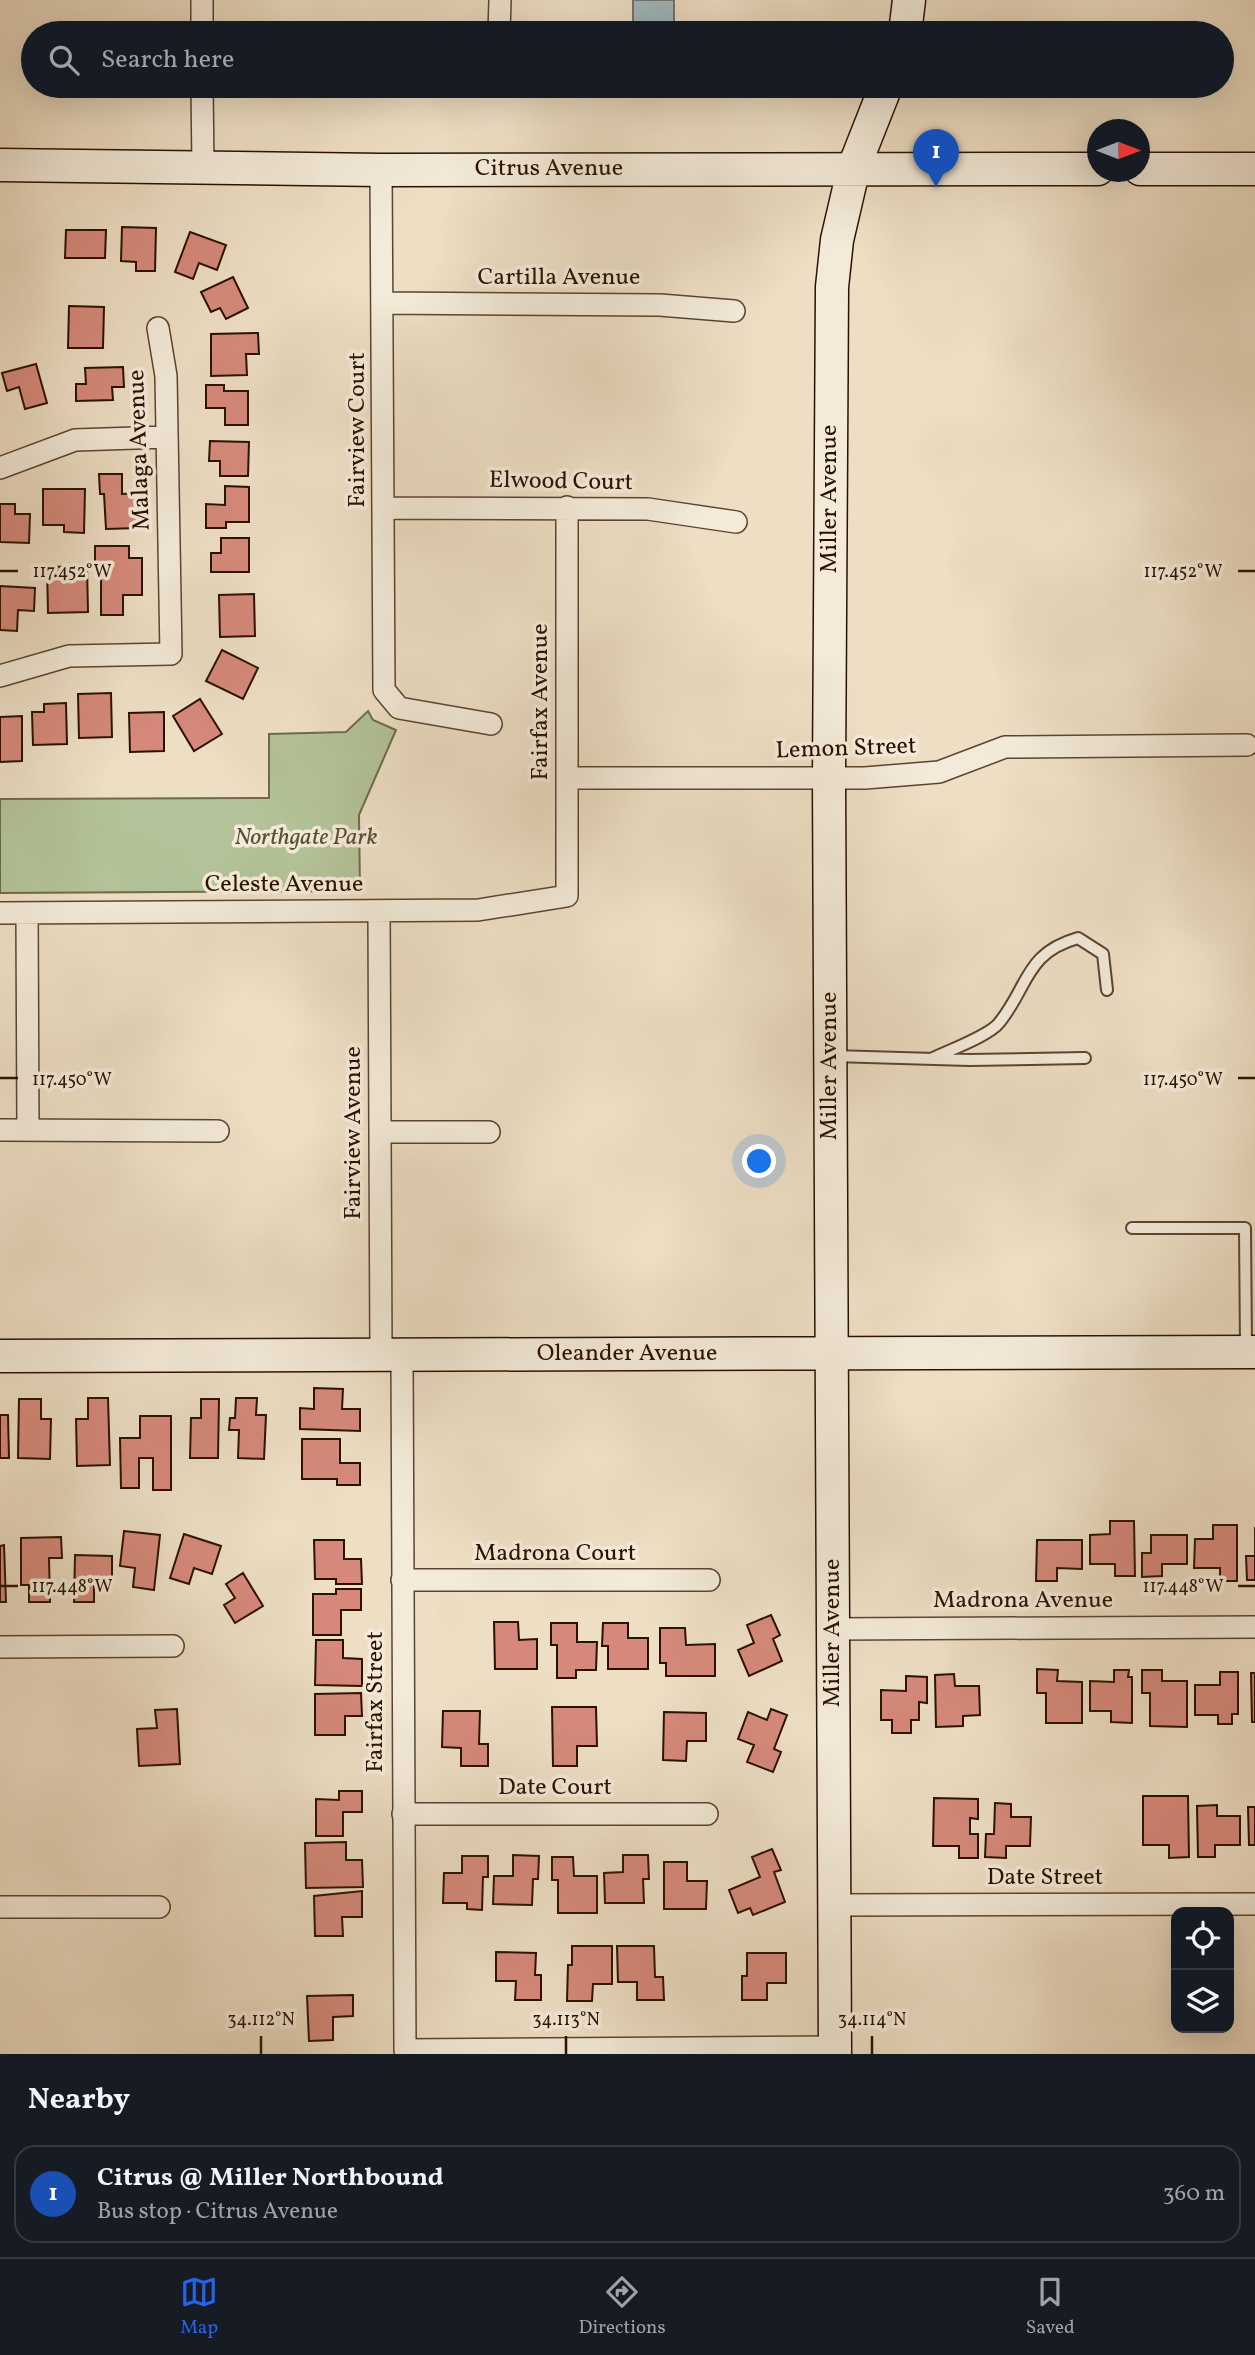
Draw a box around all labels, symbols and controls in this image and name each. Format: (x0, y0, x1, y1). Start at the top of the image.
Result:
search box (21, 21, 1234, 98)
icon: search (45, 41, 83, 79)
text: Search here (101, 42, 234, 78)
north arrow (1087, 119, 1150, 182)
pin: 1 (913, 129, 959, 187)
street label: Citrus Avenue (475, 152, 623, 186)
street label: Cartilla Avenue (478, 261, 640, 295)
street label: Fairview Court (341, 352, 375, 508)
street label: Malaga Avenue (120, 369, 160, 531)
street label: Miller Avenue (813, 425, 847, 573)
street label: Elwood Court (489, 464, 633, 500)
text: 117.452°W (32, 560, 112, 585)
text: 117.452°W (1143, 560, 1223, 585)
street label: Fairfax Avenue (524, 623, 558, 781)
street label: Lemon Street (775, 730, 917, 768)
park label: Northgate Park (234, 821, 378, 855)
street label: Celeste Avenue (205, 868, 363, 902)
street label: Miller Avenue (813, 992, 847, 1140)
street label: Fairview Avenue (337, 1046, 371, 1220)
text: 117.450°W (32, 1068, 112, 1093)
text: 117.450°W (1143, 1068, 1223, 1093)
your location (742, 1144, 776, 1178)
street label: Oleander Avenue (537, 1337, 717, 1371)
street label: Madrona Court (474, 1537, 636, 1571)
street label: Miller Avenue (816, 1559, 850, 1707)
text: 117.448°W (31, 1575, 113, 1600)
text: 117.448°W (1142, 1575, 1224, 1600)
street label: Madrona Avenue (933, 1584, 1113, 1618)
street label: Fairfax Street (359, 1631, 393, 1773)
street label: Date Court (498, 1771, 612, 1805)
street label: Date Street (987, 1861, 1103, 1895)
map controls (1171, 1907, 1234, 2033)
button: locate (1171, 1907, 1234, 1970)
button: layers (1171, 1970, 1234, 2033)
text: 34.112°N (227, 2008, 295, 2033)
text: 34.113°N (532, 2008, 600, 2033)
text: 34.114°N (838, 2008, 906, 2033)
text: Nearby (28, 2079, 130, 2121)
text: Citrus @ Miller Northbound (97, 2160, 444, 2196)
text: 1 (48, 2178, 58, 2210)
text: 360 m (1163, 2178, 1225, 2210)
text: Bus stop · Citrus Avenue (97, 2196, 338, 2228)
tab: Map (180, 2273, 218, 2341)
tab: Directions (579, 2273, 666, 2341)
tab: Saved (1026, 2273, 1075, 2341)

